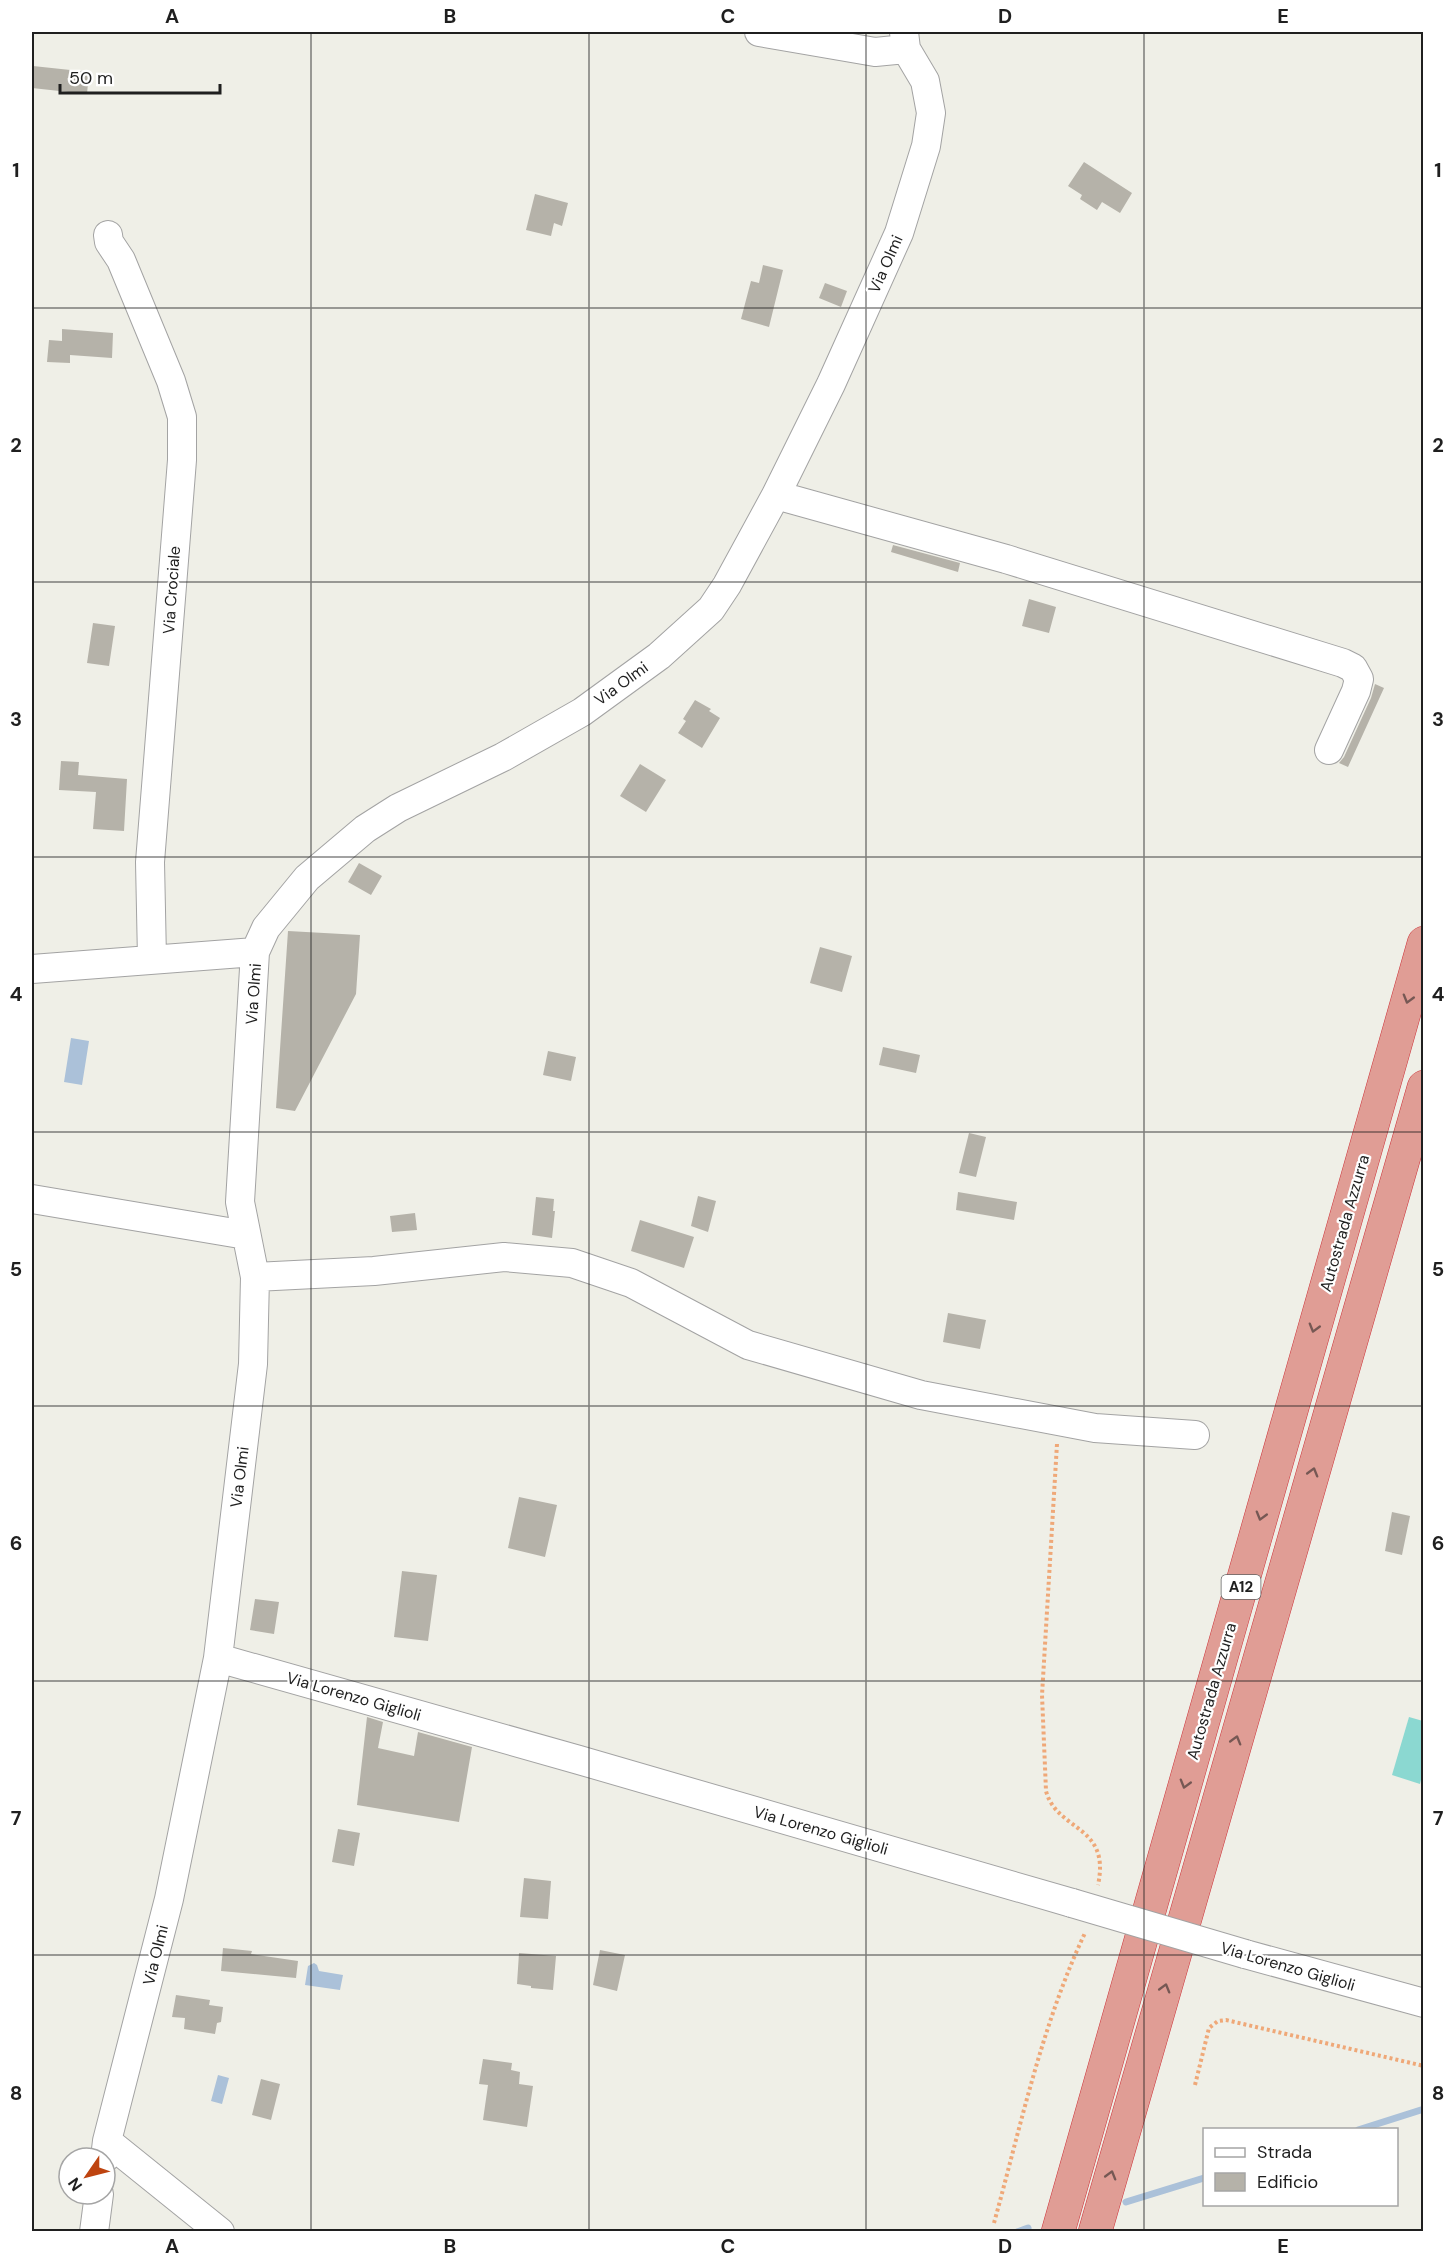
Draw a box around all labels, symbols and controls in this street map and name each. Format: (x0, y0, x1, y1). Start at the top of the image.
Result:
text: A (165, 3, 179, 29)
text: B (444, 3, 456, 29)
text: C (721, 3, 735, 29)
text: D (998, 3, 1012, 29)
text: E (1277, 3, 1289, 29)
scale bar (60, 57, 220, 95)
text: 50 m (69, 66, 113, 90)
text: 1 (12, 157, 20, 183)
text: 1 (1434, 157, 1442, 183)
street label: Via Olmi (863, 232, 908, 297)
text: 2 (10, 432, 22, 458)
text: 2 (1432, 432, 1444, 458)
street label: Via Crociale (158, 545, 185, 635)
street label: Via Olmi (590, 657, 652, 710)
text: 3 (10, 706, 22, 732)
text: 3 (1432, 706, 1444, 732)
street label: Via Olmi (241, 963, 266, 1025)
text: 4 (10, 981, 23, 1007)
text: 4 (1432, 981, 1445, 1007)
one-way arrow (1402, 994, 1415, 1004)
street label: Autostrada Azzurra (1315, 1152, 1374, 1294)
text: 5 (10, 1256, 22, 1282)
text: 5 (1432, 1256, 1444, 1282)
one-way arrow (1309, 1322, 1321, 1333)
street label: Via Olmi (225, 1445, 254, 1509)
one-way arrow (1306, 1467, 1318, 1478)
one-way arrow (1256, 1510, 1268, 1521)
text: 6 (10, 1530, 22, 1556)
text: 6 (1432, 1530, 1444, 1556)
road number: A12 (1222, 1575, 1260, 1599)
street label: Autostrada Azzurra (1182, 1620, 1241, 1762)
street label: Via Lorenzo Giglioli (284, 1667, 424, 1726)
one-way arrow (1229, 1735, 1241, 1746)
one-way arrow (1180, 1778, 1192, 1789)
street label: Via Lorenzo Giglioli (751, 1801, 891, 1860)
text: 7 (11, 1805, 22, 1831)
text: 7 (1433, 1805, 1444, 1831)
street label: Via Olmi (138, 1923, 173, 1988)
street label: Via Lorenzo Giglioli (1218, 1937, 1358, 1996)
one-way arrow (1158, 1983, 1170, 1994)
text: 8 (10, 2080, 22, 2106)
text: 8 (1432, 2080, 1444, 2106)
legend (1203, 2128, 1398, 2206)
text: Strada (1257, 2140, 1312, 2164)
north arrow (57, 2146, 117, 2206)
one-way arrow (1104, 2170, 1116, 2181)
text: Edificio (1257, 2170, 1318, 2194)
text: N (63, 2174, 87, 2195)
text: A (165, 2233, 179, 2259)
text: B (444, 2233, 456, 2259)
text: C (721, 2233, 735, 2259)
text: D (998, 2233, 1012, 2259)
text: E (1277, 2233, 1289, 2259)

